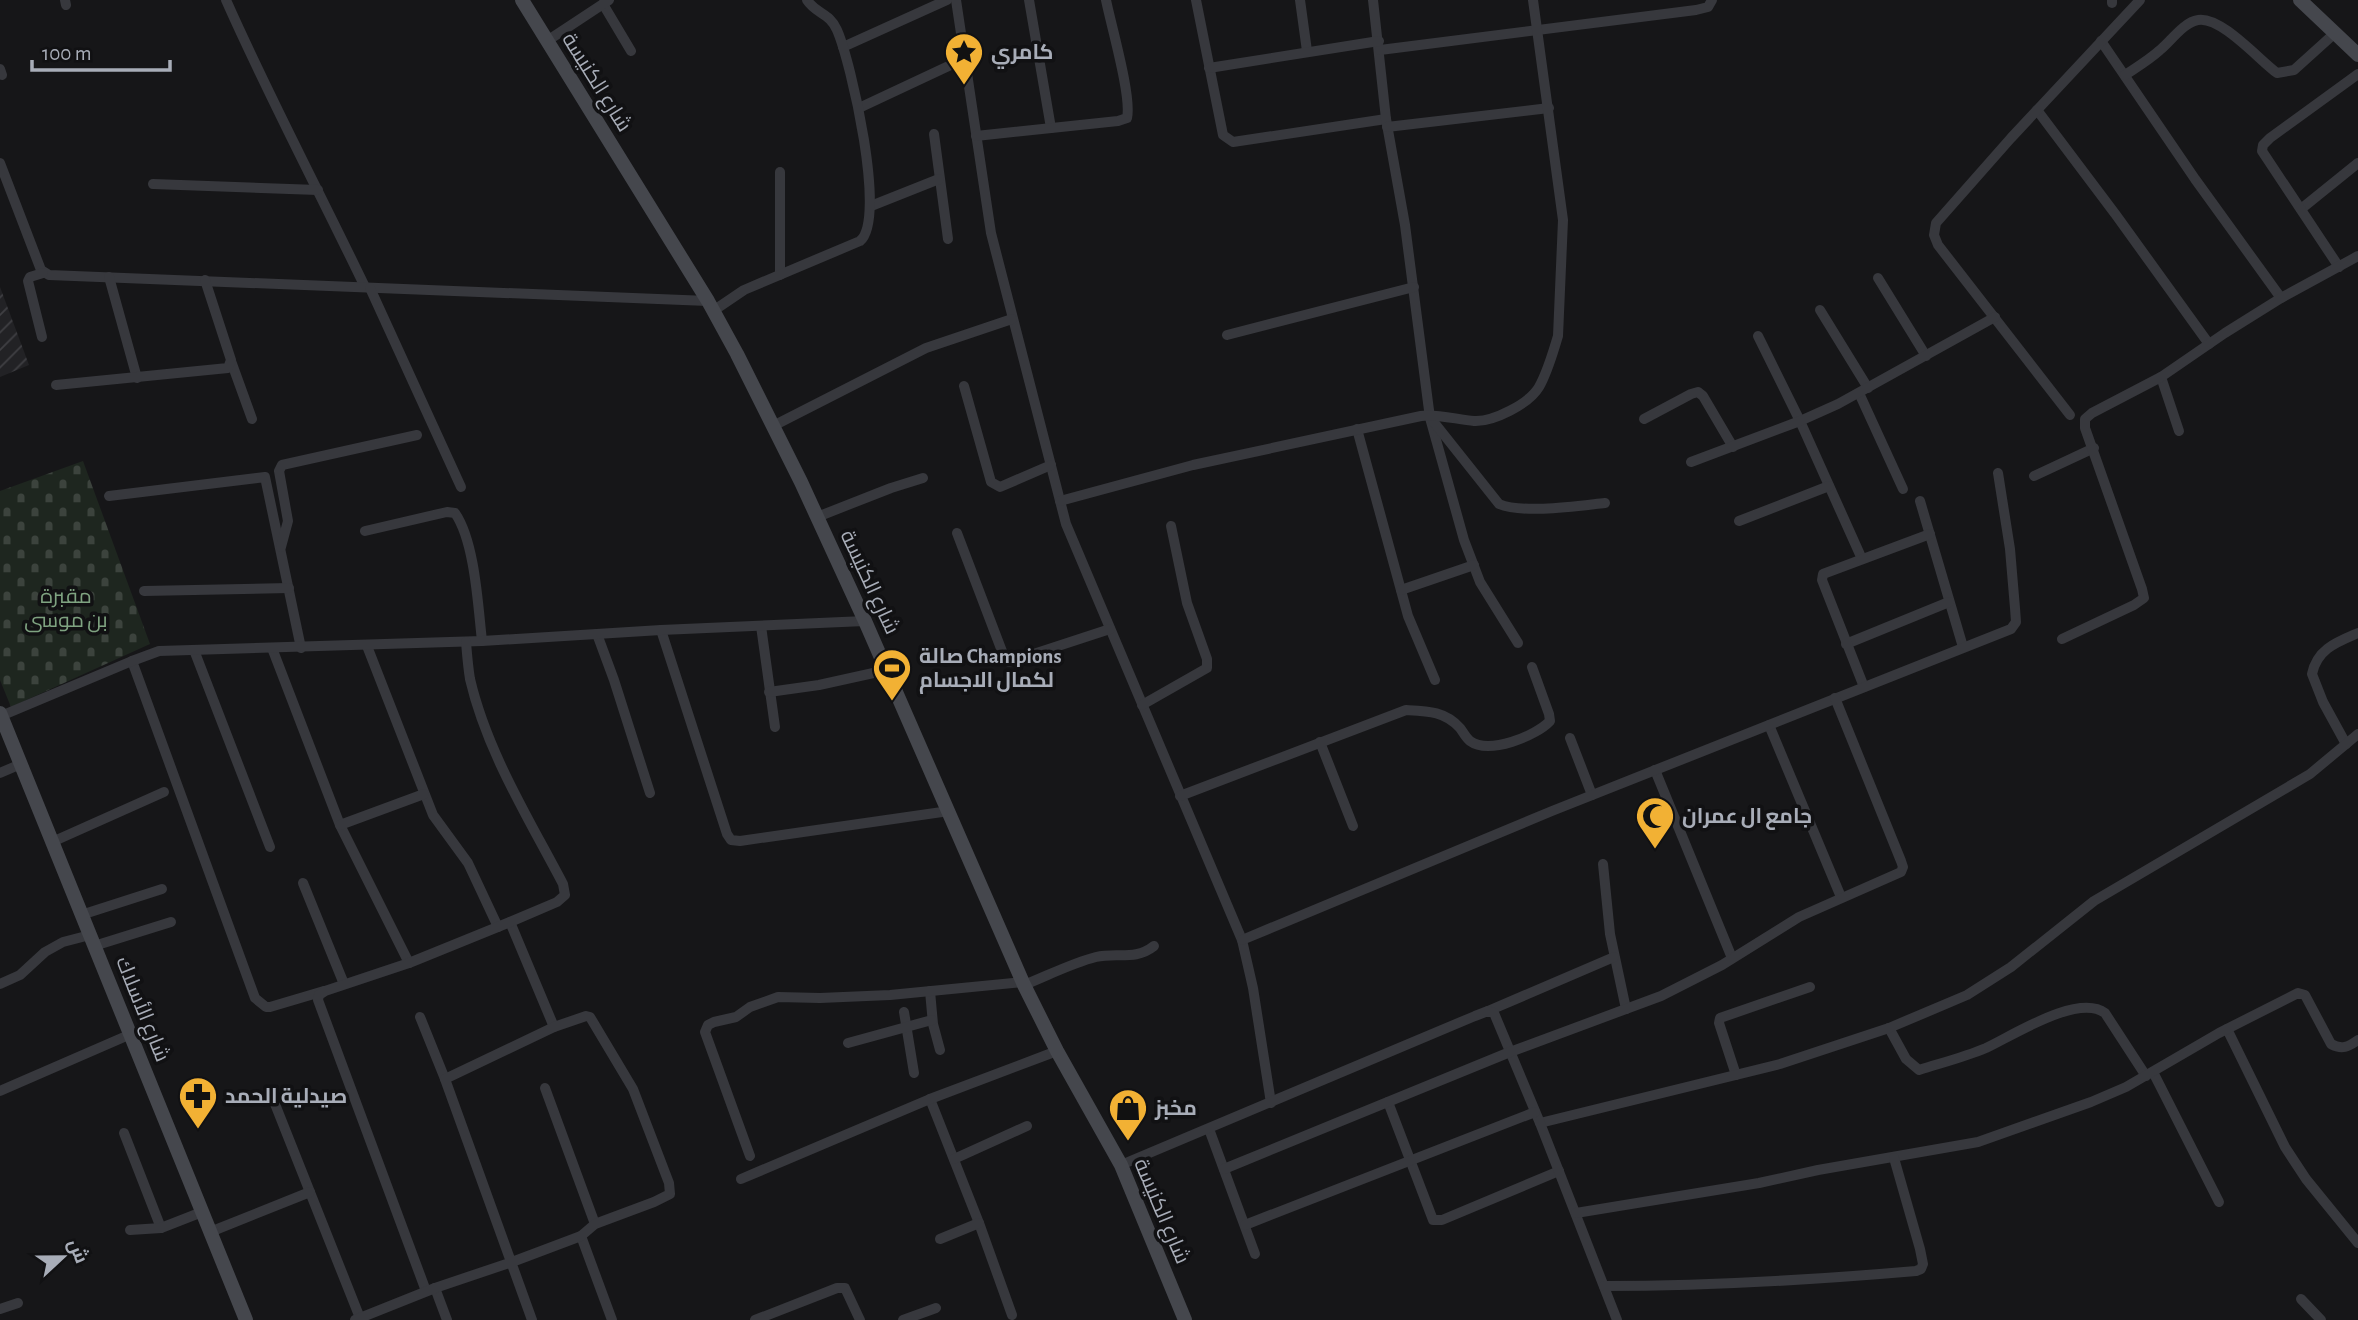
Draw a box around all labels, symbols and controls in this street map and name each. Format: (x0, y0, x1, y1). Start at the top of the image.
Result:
scale bar (32, 28, 170, 72)
street label: شارع الكنيسة (555, 29, 635, 137)
place icon: كامري (943, 31, 985, 86)
place label: كامري (991, 42, 1053, 69)
text: 100 m (42, 43, 92, 64)
street label: شارع الكنيسة (834, 527, 903, 639)
park label: مقبرة بن موسى (24, 586, 108, 633)
place label: صالة Champions لكمال الاجسام (919, 646, 1062, 694)
sports icon: صالة Champions لكمال الاجسام (871, 647, 913, 702)
mosque icon: جامع ال عمران (1634, 795, 1676, 850)
place label: جامع ال عمران (1682, 806, 1812, 830)
street label: شارع الأسلاك (109, 954, 173, 1066)
pharmacy icon: صيدلية الحمد (177, 1075, 219, 1130)
place label: صيدلية الحمد (225, 1086, 347, 1108)
shop icon: مخبز (1107, 1087, 1149, 1142)
place label: مخبز (1154, 1098, 1197, 1120)
street label: شارع الكنيسة (1127, 1156, 1193, 1268)
north arrow (28, 1222, 98, 1292)
text: ش (63, 1236, 92, 1266)

